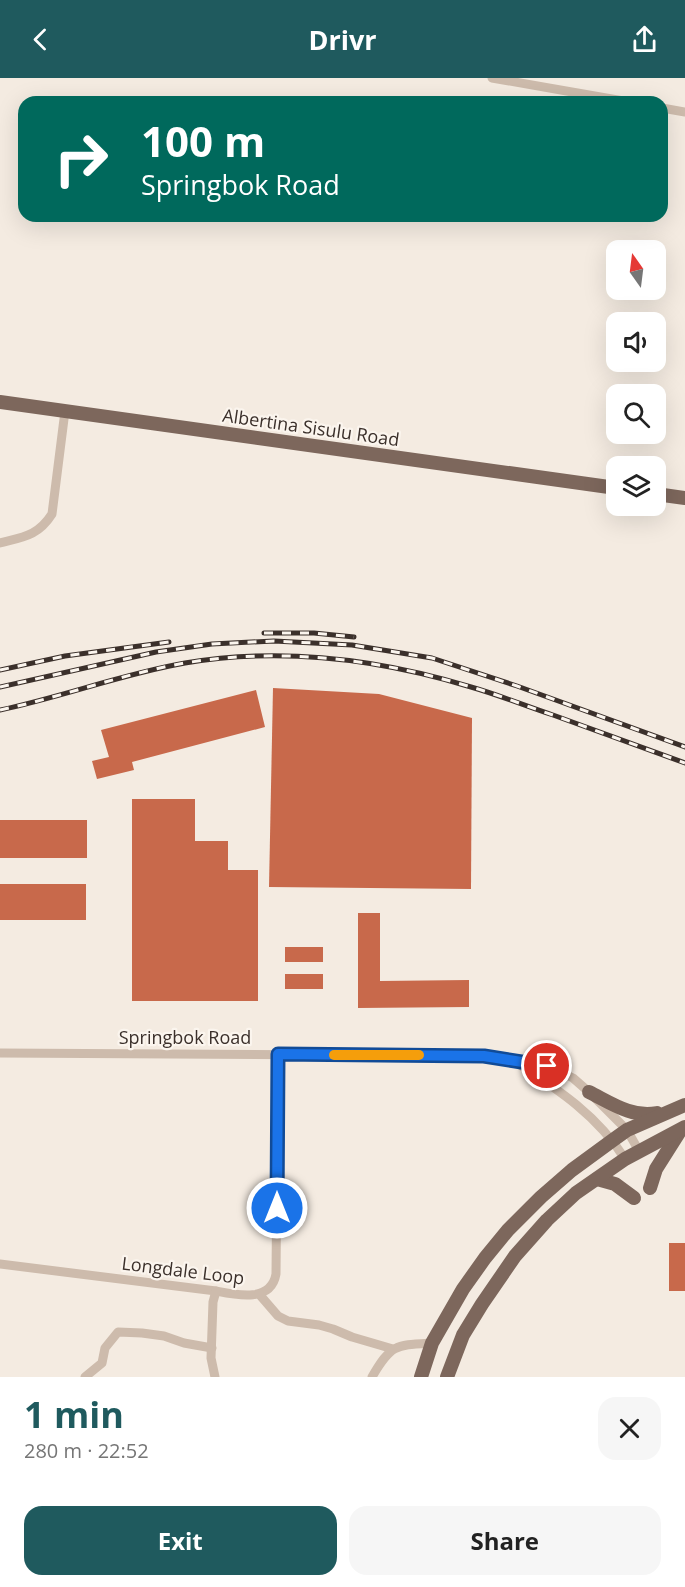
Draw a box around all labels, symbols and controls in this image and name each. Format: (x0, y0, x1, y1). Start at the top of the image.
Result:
text: Drivr (308, 21, 377, 58)
icon: back (24, 23, 57, 56)
icon: share (628, 23, 661, 56)
text: 100 m (141, 112, 265, 169)
icon: right (42, 120, 120, 198)
text: Springbok Road (141, 166, 340, 203)
north arrow (606, 240, 666, 300)
map controls (606, 240, 666, 516)
button: sound (606, 312, 666, 372)
button: search (606, 384, 666, 444)
street label: Albertina Sisulu Road (221, 403, 401, 451)
button: layers (606, 456, 666, 516)
street label: Springbok Road (119, 1025, 251, 1049)
pin (521, 1040, 572, 1091)
icon: arrive (530, 1049, 563, 1082)
position arrow (245, 1176, 309, 1240)
street label: Longdale Loop (120, 1251, 246, 1289)
text: 1 min (24, 1390, 124, 1439)
button: close (598, 1397, 661, 1460)
text: 280 m · 22:52 (24, 1437, 149, 1464)
button: Exit (24, 1506, 337, 1575)
button: Share (349, 1506, 661, 1575)

